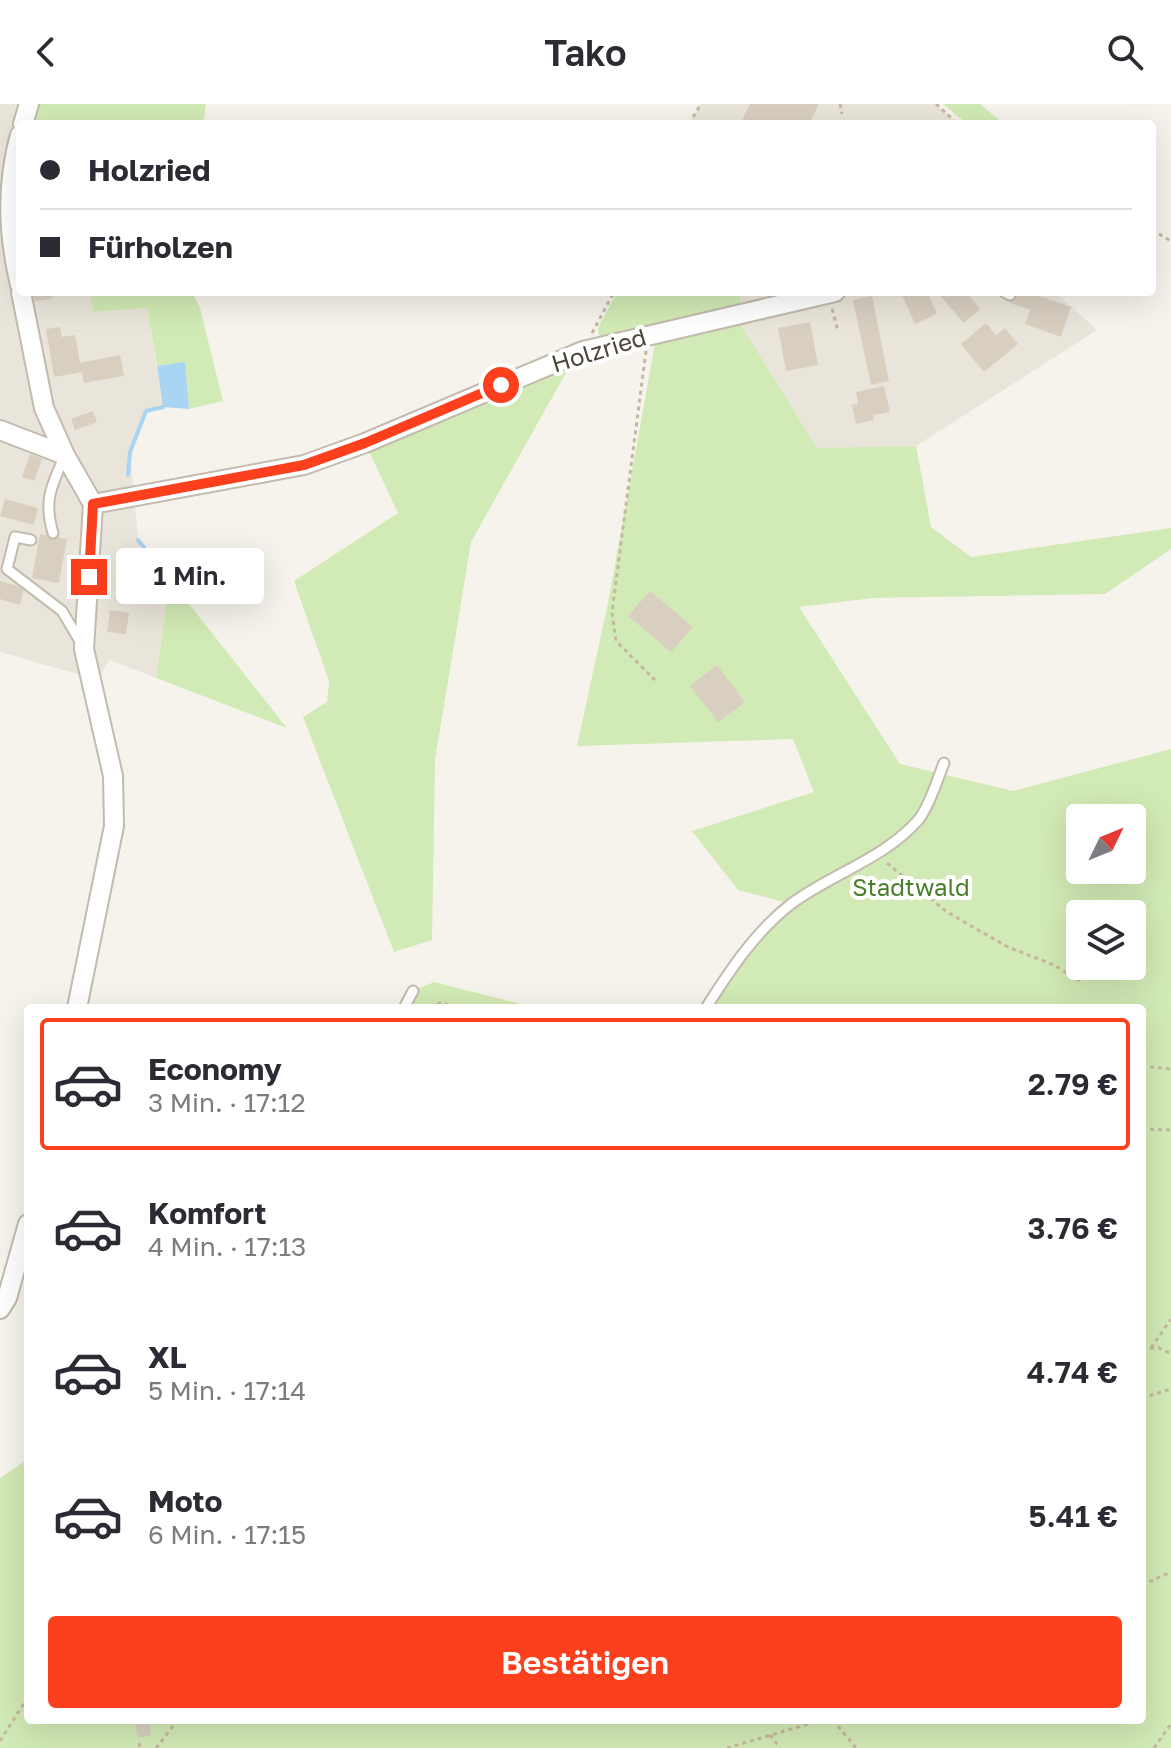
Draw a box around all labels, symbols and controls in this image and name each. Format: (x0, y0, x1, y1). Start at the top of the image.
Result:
icon: back (24, 30, 68, 74)
icon: search (1103, 30, 1147, 74)
text: Tako (544, 31, 627, 74)
text: Holzried (88, 152, 211, 188)
text: Fürholzen (88, 229, 233, 265)
street label: Holzried (548, 321, 649, 378)
route start (483, 367, 519, 403)
callout: 1 Min. (117, 549, 265, 605)
route end (71, 559, 107, 595)
text: 1 Min. (153, 560, 227, 591)
north arrow (1066, 804, 1146, 884)
map controls (1066, 804, 1146, 980)
park label: Stadtwald (852, 872, 970, 901)
button: layers (1066, 900, 1146, 980)
icon: car (52, 1048, 124, 1120)
text: Economy (148, 1051, 282, 1087)
text: 2.79 € (1028, 1066, 1118, 1102)
text: 3 Min. · 17:12 (148, 1087, 306, 1118)
icon: car (52, 1192, 124, 1264)
text: Komfort (148, 1195, 267, 1231)
text: 3.76 € (1027, 1210, 1118, 1246)
text: 4 Min. · 17:13 (148, 1231, 306, 1262)
icon: car (52, 1336, 124, 1408)
text: XL (148, 1339, 187, 1375)
text: 4.74 € (1027, 1354, 1118, 1390)
text: 5 Min. · 17:14 (148, 1375, 306, 1406)
icon: car (52, 1480, 124, 1552)
text: Moto (148, 1483, 223, 1519)
text: 5.41 € (1029, 1498, 1118, 1534)
text: 6 Min. · 17:15 (148, 1519, 306, 1550)
button: Bestätigen (48, 1616, 1122, 1708)

